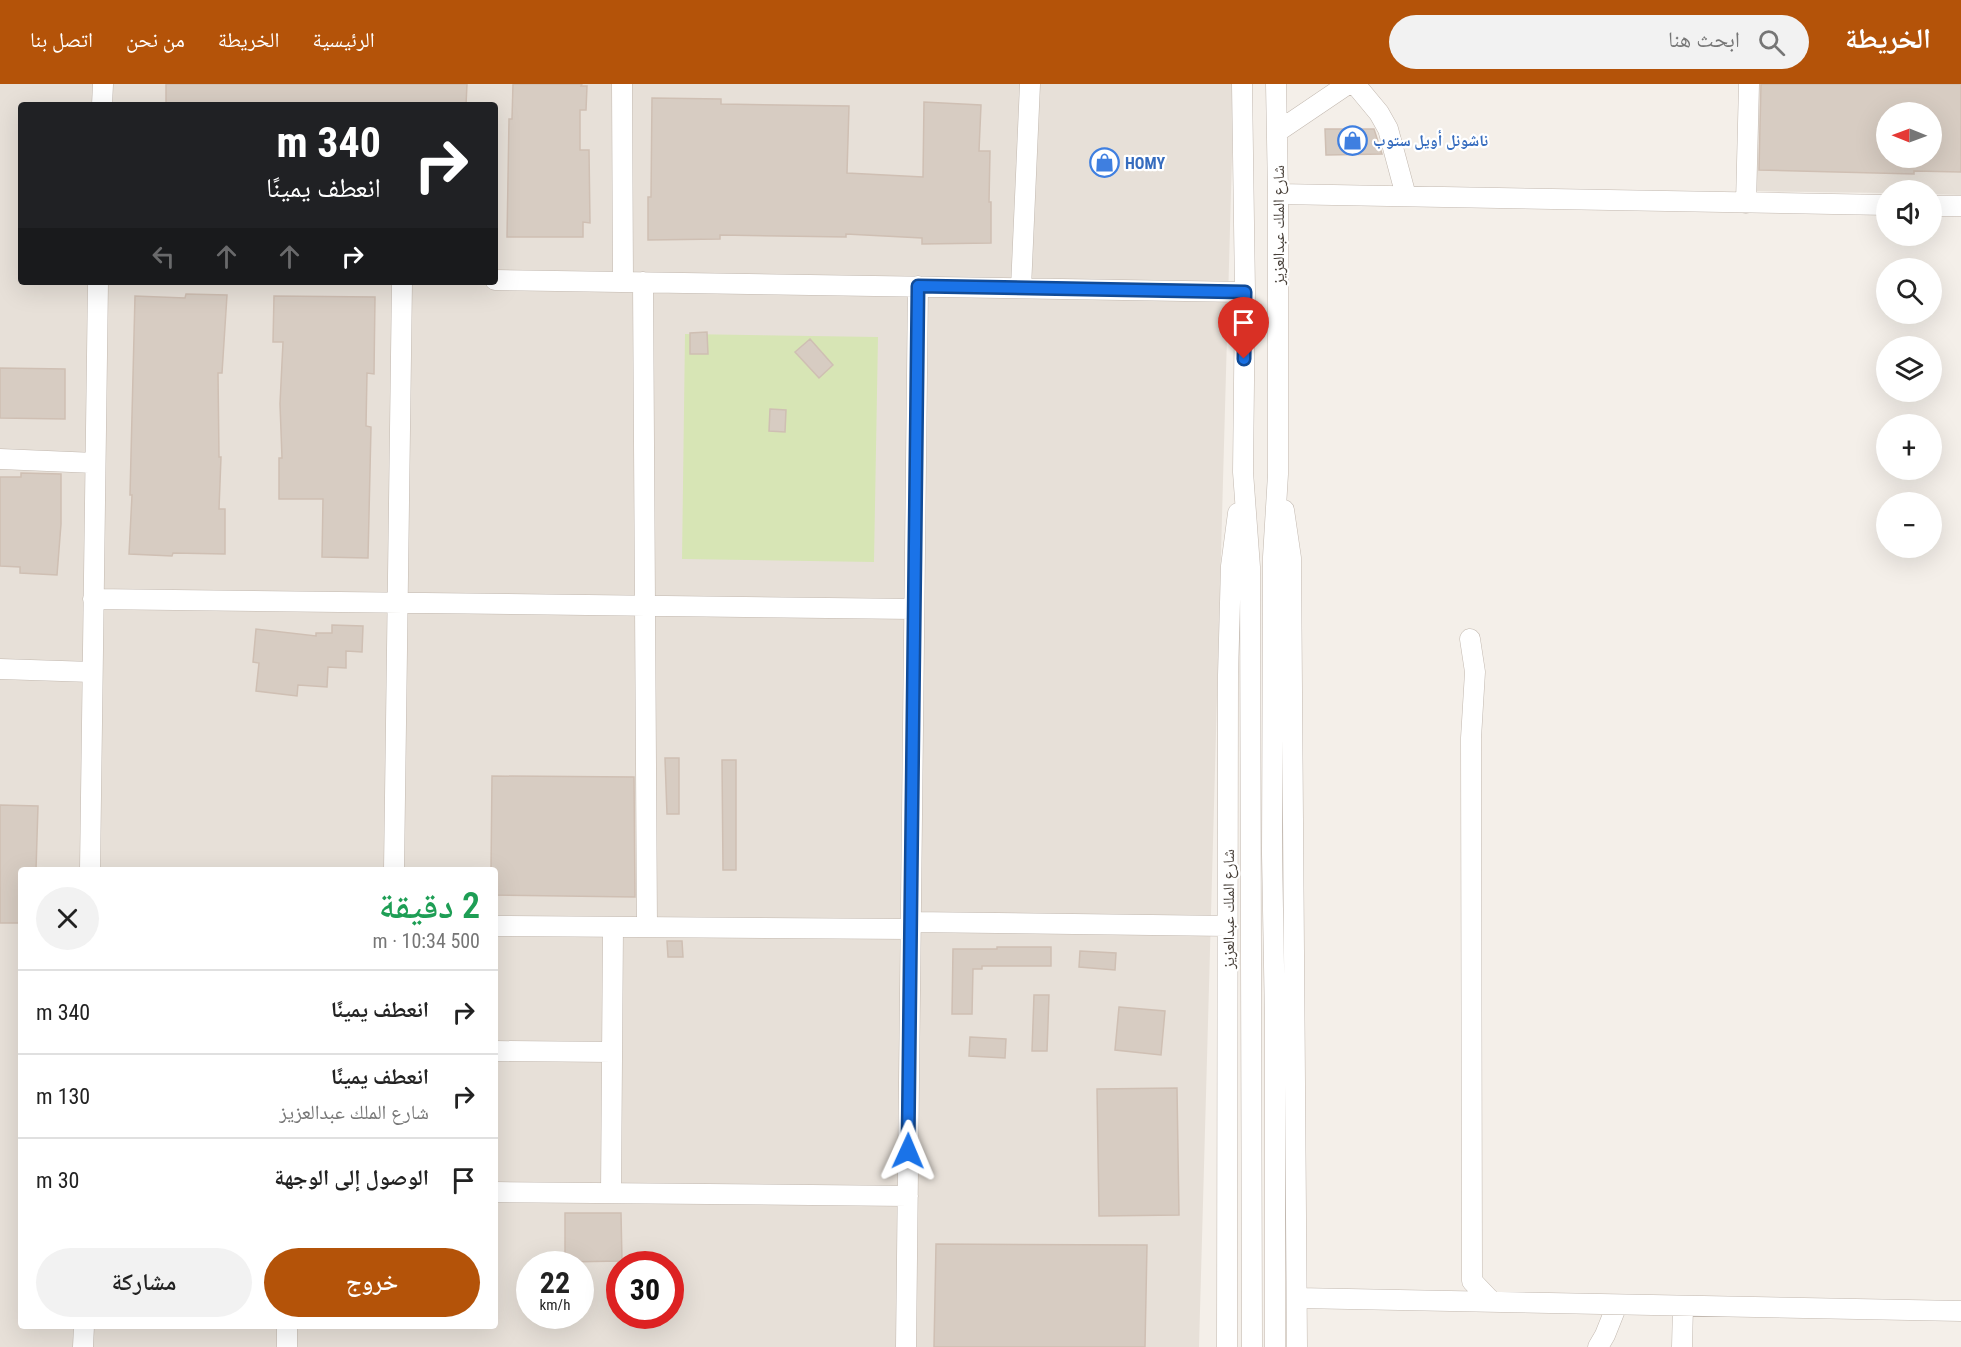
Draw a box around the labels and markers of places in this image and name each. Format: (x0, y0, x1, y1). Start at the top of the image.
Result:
shop icon: ناشونل أويل ستوب (1336, 124, 1368, 156)
place label: ناشونل أويل ستوب (1373, 130, 1488, 150)
shop icon: HOMY (1088, 147, 1120, 179)
place label: HOMY (1125, 154, 1165, 173)
pin (1218, 297, 1269, 359)

